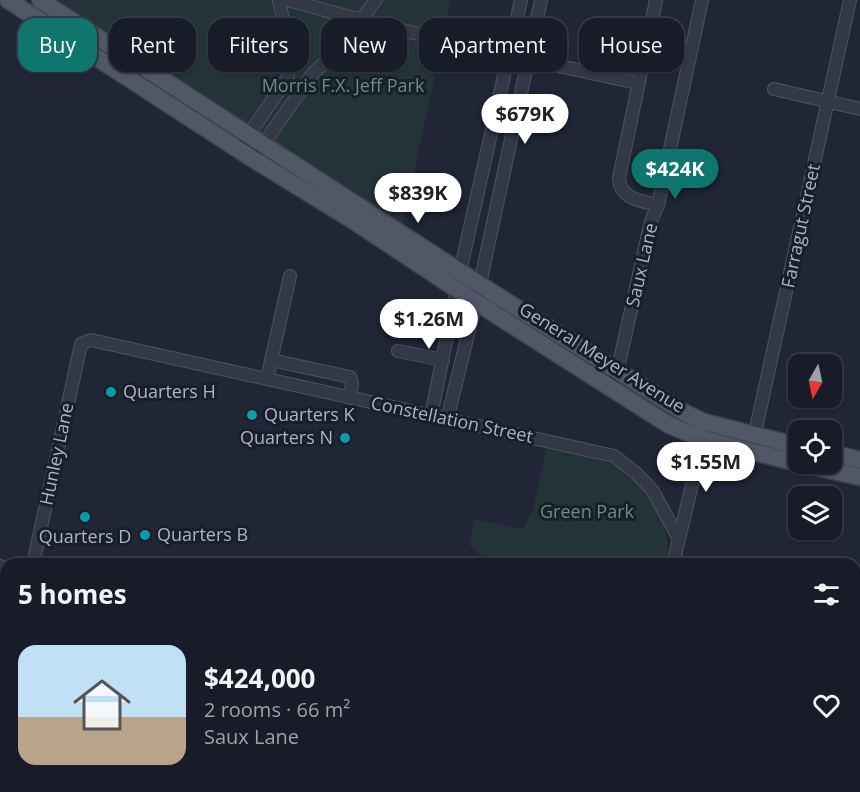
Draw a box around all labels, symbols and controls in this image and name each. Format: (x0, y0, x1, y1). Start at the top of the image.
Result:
chip: Buy (18, 18, 97, 72)
chip: Rent (109, 18, 196, 72)
chip: Filters (208, 18, 309, 72)
chip: New (321, 18, 407, 72)
chip: Apartment (419, 18, 567, 72)
chip: House (579, 18, 684, 72)
park label: Morris F.X. Jeff Park (262, 73, 425, 97)
pin: $679K (483, 94, 567, 145)
text: $679K (495, 100, 555, 127)
pin: $424K (633, 149, 717, 200)
text: $424K (645, 155, 705, 182)
street label: Farragut Street (775, 162, 825, 290)
pin: $839K (376, 173, 460, 224)
text: $839K (388, 179, 448, 206)
street label: Saux Lane (620, 220, 662, 309)
street label: General Meyer Avenue (515, 296, 690, 418)
pin: $1.26M (380, 299, 478, 350)
text: $1.26M (394, 305, 464, 332)
north arrow (788, 354, 842, 408)
map controls (788, 354, 842, 540)
place label: Quarters H (123, 379, 216, 403)
marker: Quarters H (104, 385, 118, 399)
street label: Constellation Street (369, 390, 535, 448)
street label: Hunley Lane (33, 400, 79, 507)
place label: Quarters K (264, 402, 356, 426)
marker: Quarters K (245, 408, 259, 422)
button: locate (788, 420, 842, 474)
place label: Quarters N (240, 425, 333, 449)
marker: Quarters N (338, 431, 352, 445)
pin: $1.55M (657, 442, 755, 493)
text: $1.55M (671, 448, 741, 475)
button: layers (788, 486, 842, 540)
park label: Green Park (540, 499, 635, 523)
marker: Quarters D (78, 510, 92, 524)
place label: Quarters B (157, 522, 248, 546)
place label: Quarters D (39, 524, 131, 548)
marker: Quarters B (138, 528, 152, 542)
text: 5 homes (18, 576, 127, 612)
icon: filters (810, 578, 843, 611)
text: $424,000 (204, 660, 315, 696)
icon: home (66, 669, 138, 741)
icon: heart (810, 689, 843, 722)
text: 2 rooms · 66 m² (204, 696, 350, 723)
text: Saux Lane (204, 723, 299, 750)

